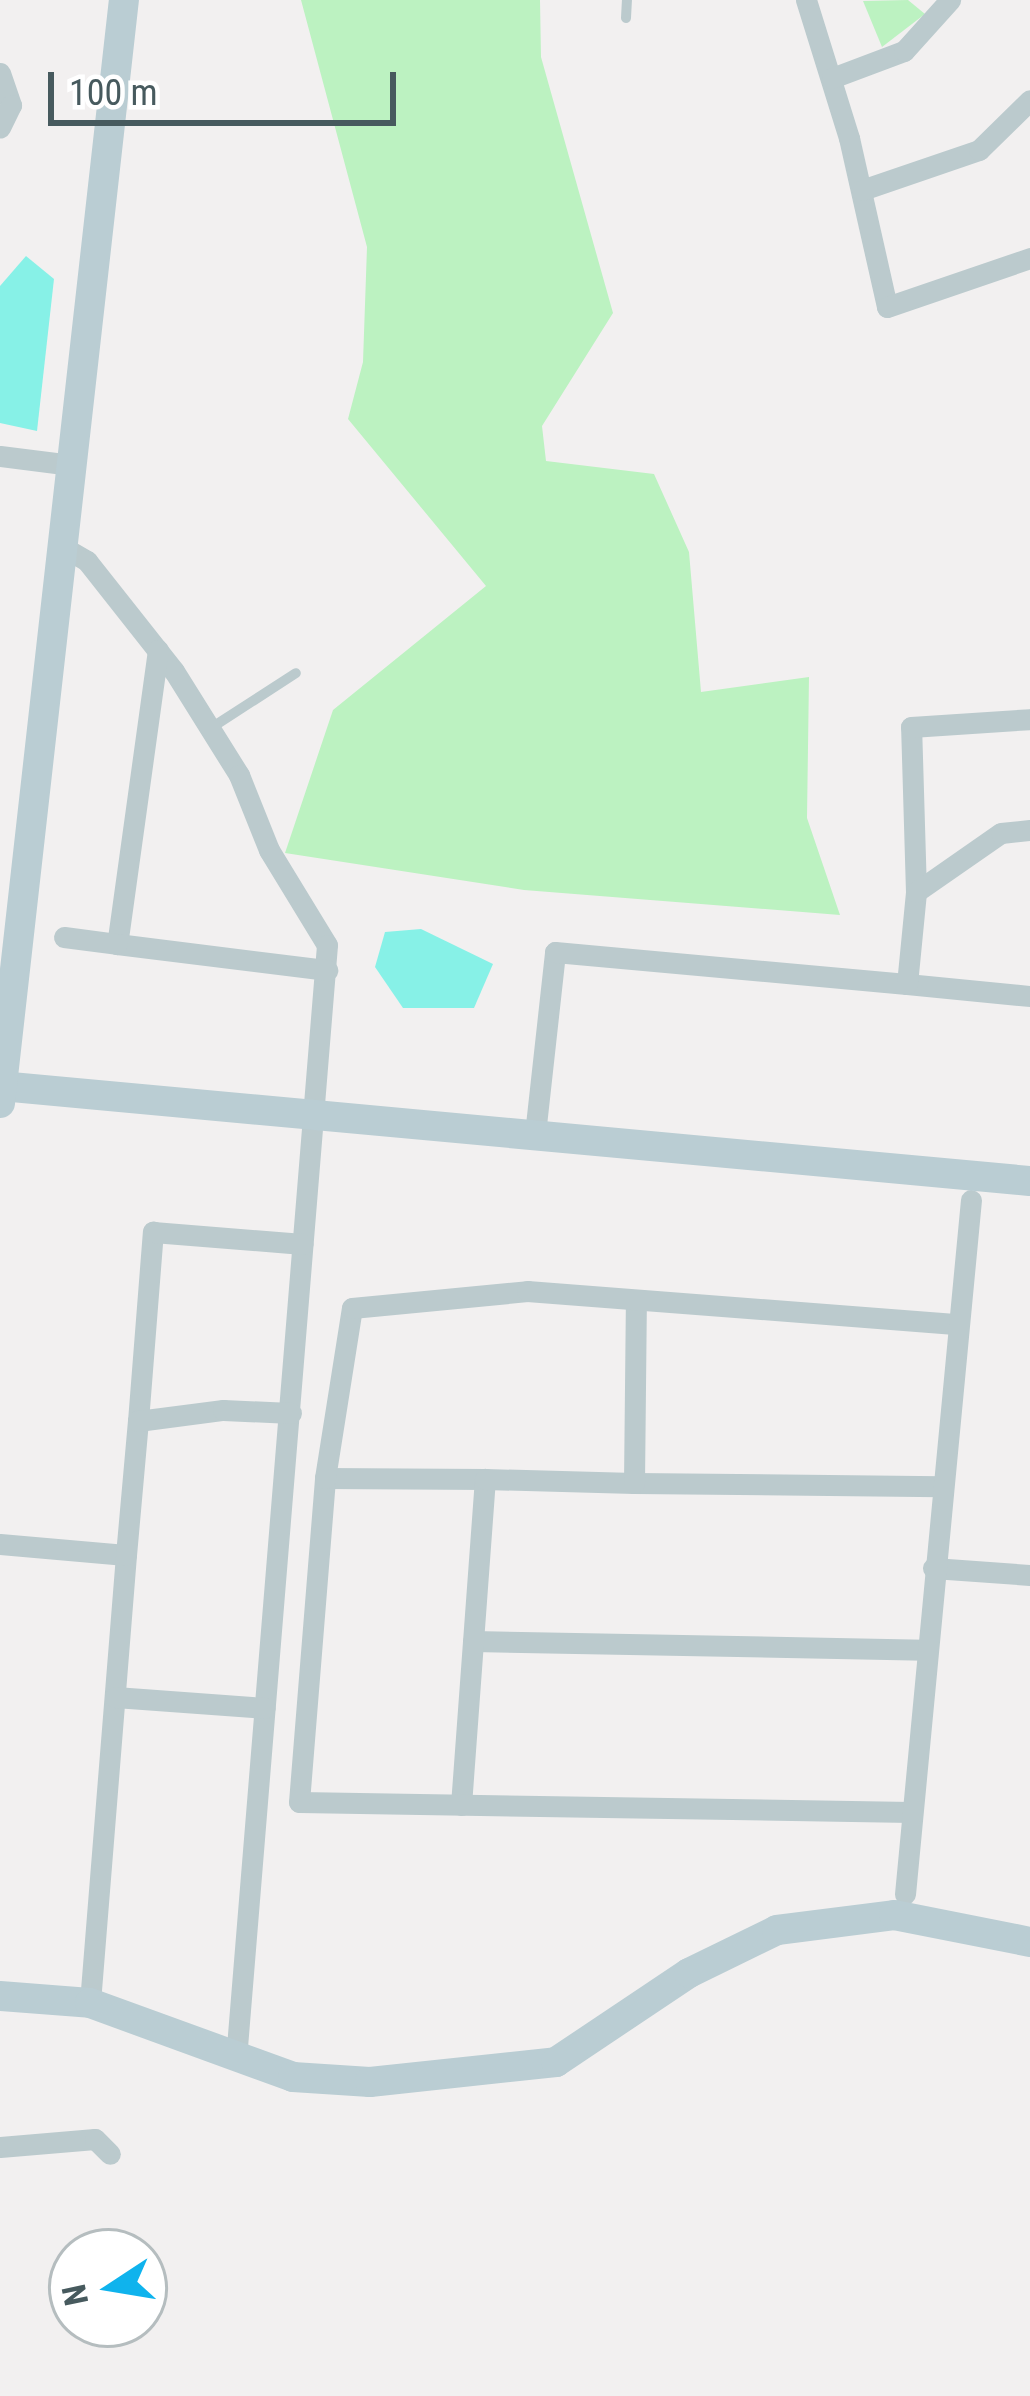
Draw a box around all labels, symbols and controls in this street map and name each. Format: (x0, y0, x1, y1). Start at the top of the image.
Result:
scale bar (54, 48, 402, 122)
text: 100 m (69, 72, 158, 114)
north arrow (48, 2228, 168, 2348)
text: N (54, 2281, 96, 2309)

